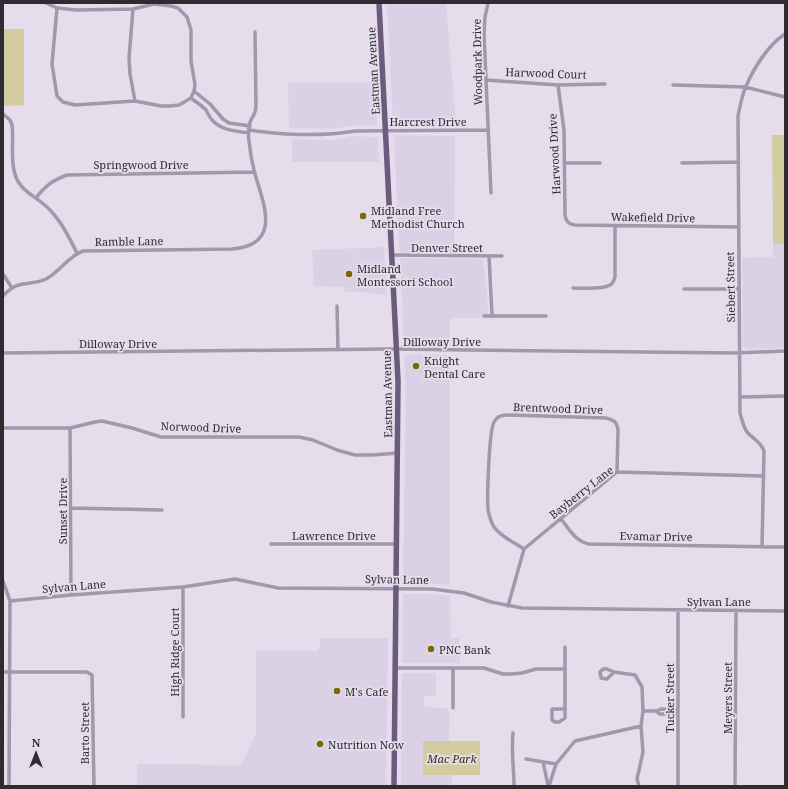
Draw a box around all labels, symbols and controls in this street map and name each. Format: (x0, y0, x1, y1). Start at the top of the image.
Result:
street label: Woodpark Drive (469, 18, 485, 105)
street label: Eastman Avenue (363, 27, 383, 115)
street label: Harwood Court (505, 64, 587, 82)
street label: Harwood Drive (544, 113, 564, 195)
street label: Harcrest Drive (389, 114, 467, 129)
street label: Springwood Drive (93, 157, 189, 172)
place label: Midland Free Methodist Church (371, 203, 465, 231)
street label: Wakefield Drive (611, 209, 695, 225)
marker: Midland Free Methodist Church (358, 211, 368, 221)
street label: Ramble Lane (94, 233, 164, 249)
street label: Denver Street (411, 240, 483, 255)
street label: Siebert Street (722, 251, 738, 322)
place label: Midland Montessori School (357, 261, 453, 289)
marker: Midland Montessori School (344, 269, 354, 279)
street label: Dilloway Drive (403, 334, 481, 349)
street label: Dilloway Drive (79, 336, 157, 351)
street label: Eastman Avenue (379, 350, 395, 438)
place label: Knight Dental Care (424, 353, 485, 381)
marker: Knight Dental Care (411, 361, 421, 371)
street label: Brentwood Drive (513, 399, 603, 417)
street label: Norwood Drive (160, 418, 242, 436)
street label: Bayberry Lane (546, 462, 616, 522)
street label: Sunset Drive (55, 478, 70, 544)
street label: Lawrence Drive (292, 528, 376, 543)
street label: Evamar Drive (619, 528, 693, 544)
street label: Sylvan Lane (365, 571, 429, 587)
street label: Sylvan Lane (41, 576, 107, 596)
street label: Sylvan Lane (687, 594, 751, 609)
street label: High Ridge Court (167, 607, 182, 697)
place label: PNC Bank (439, 642, 491, 657)
marker: PNC Bank (426, 644, 436, 654)
street label: Meyers Street (720, 662, 735, 734)
street label: Tucker Street (662, 663, 677, 733)
place label: M's Cafe (345, 684, 389, 699)
marker: M's Cafe (332, 686, 342, 696)
street label: Barto Street (77, 702, 92, 764)
north arrow (16, 733, 56, 773)
text: N (32, 735, 41, 750)
place label: Nutrition Now (328, 737, 404, 752)
marker: Nutrition Now (315, 739, 325, 749)
park label: Mac Park (426, 751, 477, 766)

